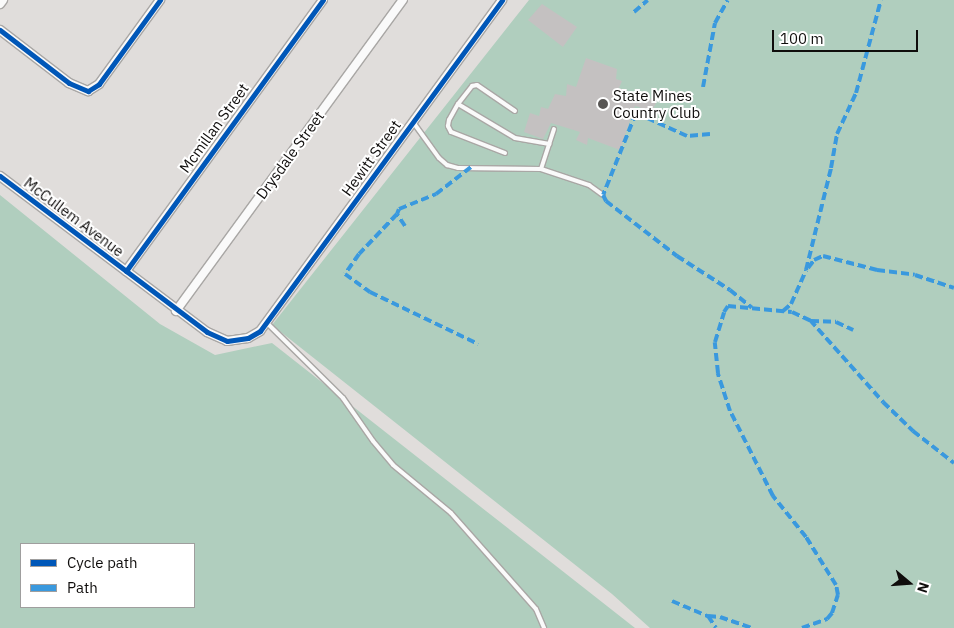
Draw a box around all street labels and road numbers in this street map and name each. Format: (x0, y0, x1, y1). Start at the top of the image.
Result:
street label: Mcmillan Street (176, 80, 252, 176)
street label: Drysdale Street (252, 108, 328, 202)
street label: Hewitt Street (338, 117, 404, 199)
street label: McCullem Avenue (20, 174, 128, 260)

